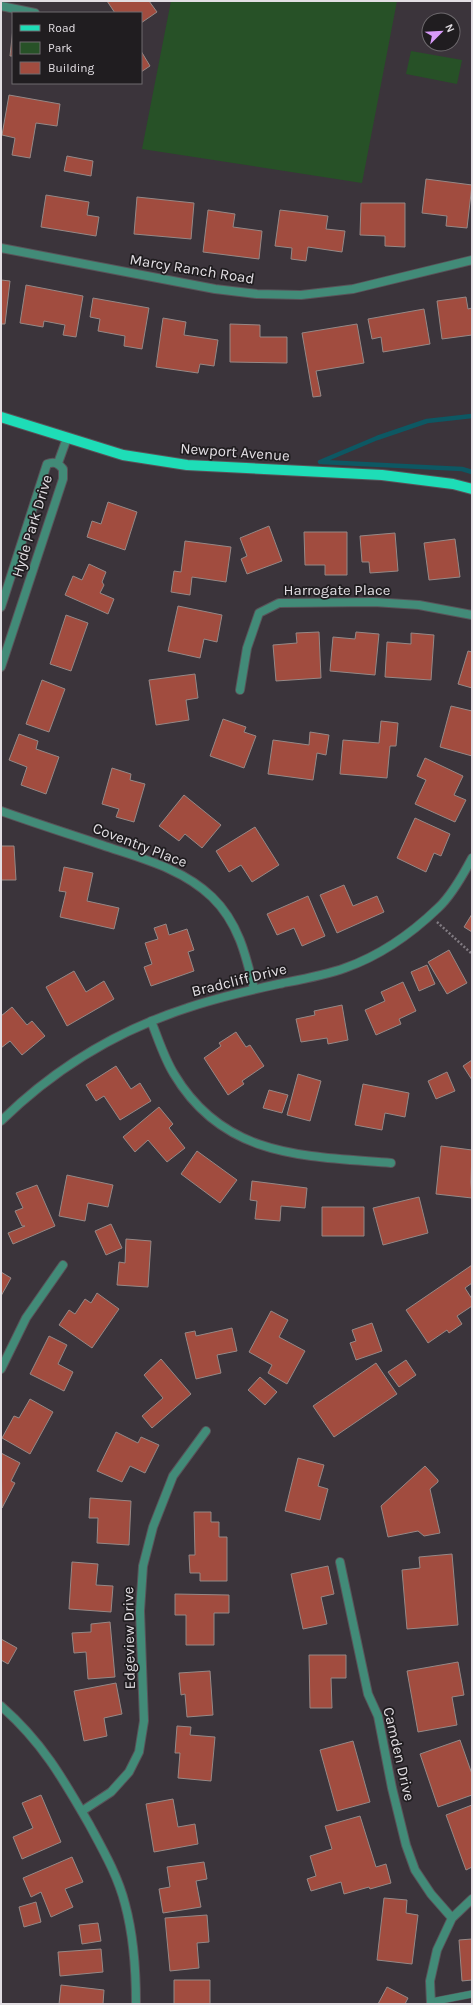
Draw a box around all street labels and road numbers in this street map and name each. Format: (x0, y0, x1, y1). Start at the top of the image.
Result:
street label: Marcy Ranch Road (128, 250, 256, 288)
street label: Newport Avenue (180, 439, 290, 465)
street label: Hyde Park Drive (8, 473, 56, 579)
street label: Harrogate Place (283, 581, 391, 599)
street label: Coventry Place (90, 819, 190, 871)
street label: Bradcliff Drive (190, 960, 288, 1000)
street label: Edgeview Drive (119, 1587, 139, 1689)
street label: Camden Drive (379, 1705, 419, 1803)

